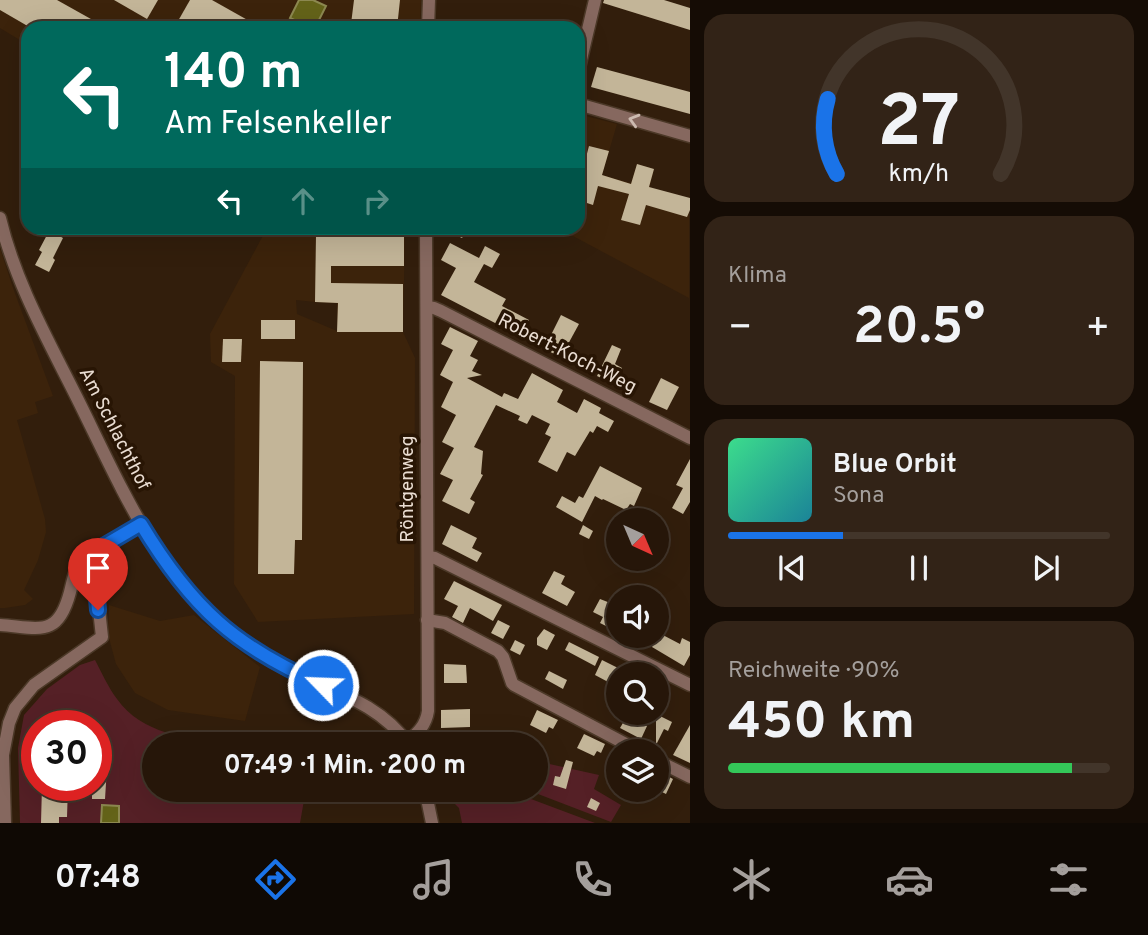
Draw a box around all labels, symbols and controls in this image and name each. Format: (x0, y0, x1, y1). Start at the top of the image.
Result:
text: 140 m (164, 44, 303, 106)
icon: left (49, 49, 140, 140)
text: 27 (878, 81, 960, 173)
text: Am Felsenkeller (164, 105, 392, 145)
one-way arrow (628, 114, 640, 129)
text: km/h (889, 159, 949, 191)
icon: left (211, 182, 249, 220)
icon: ahead (284, 182, 322, 220)
icon: right (357, 182, 395, 220)
text: Klima (728, 262, 787, 291)
text: 20.5° (853, 296, 985, 362)
text: − (728, 305, 753, 354)
text: + (1085, 305, 1110, 354)
street label: Robert-Koch-Weg (493, 309, 641, 399)
street label: Am Schlachthof (73, 364, 156, 495)
street label: Röntgenweg (396, 436, 420, 543)
text: Blue Orbit (833, 449, 957, 482)
text: Sona (833, 482, 884, 511)
north arrow (606, 508, 668, 570)
map controls (606, 508, 669, 802)
pin (68, 538, 128, 610)
icon: arrive (79, 549, 117, 587)
icon: previous (773, 549, 811, 587)
icon: pause (900, 549, 938, 587)
icon: next (1027, 549, 1065, 587)
button: sound (606, 585, 669, 648)
position arrow (286, 648, 360, 722)
text: Reichweite · 90% (728, 657, 900, 686)
button: search (606, 662, 669, 725)
text: 450 km (728, 691, 915, 757)
speed limit sign: 30 (21, 710, 112, 801)
button: layers (606, 739, 669, 802)
text: 07:49 · 1 Min. · 200 m (224, 750, 466, 783)
icon: directions (251, 855, 300, 904)
icon: music (409, 855, 458, 904)
icon: phone (568, 855, 617, 904)
icon: climate (727, 855, 776, 904)
icon: car (885, 855, 934, 904)
icon: filters (1044, 855, 1093, 904)
text: 07:48 (55, 859, 141, 899)

